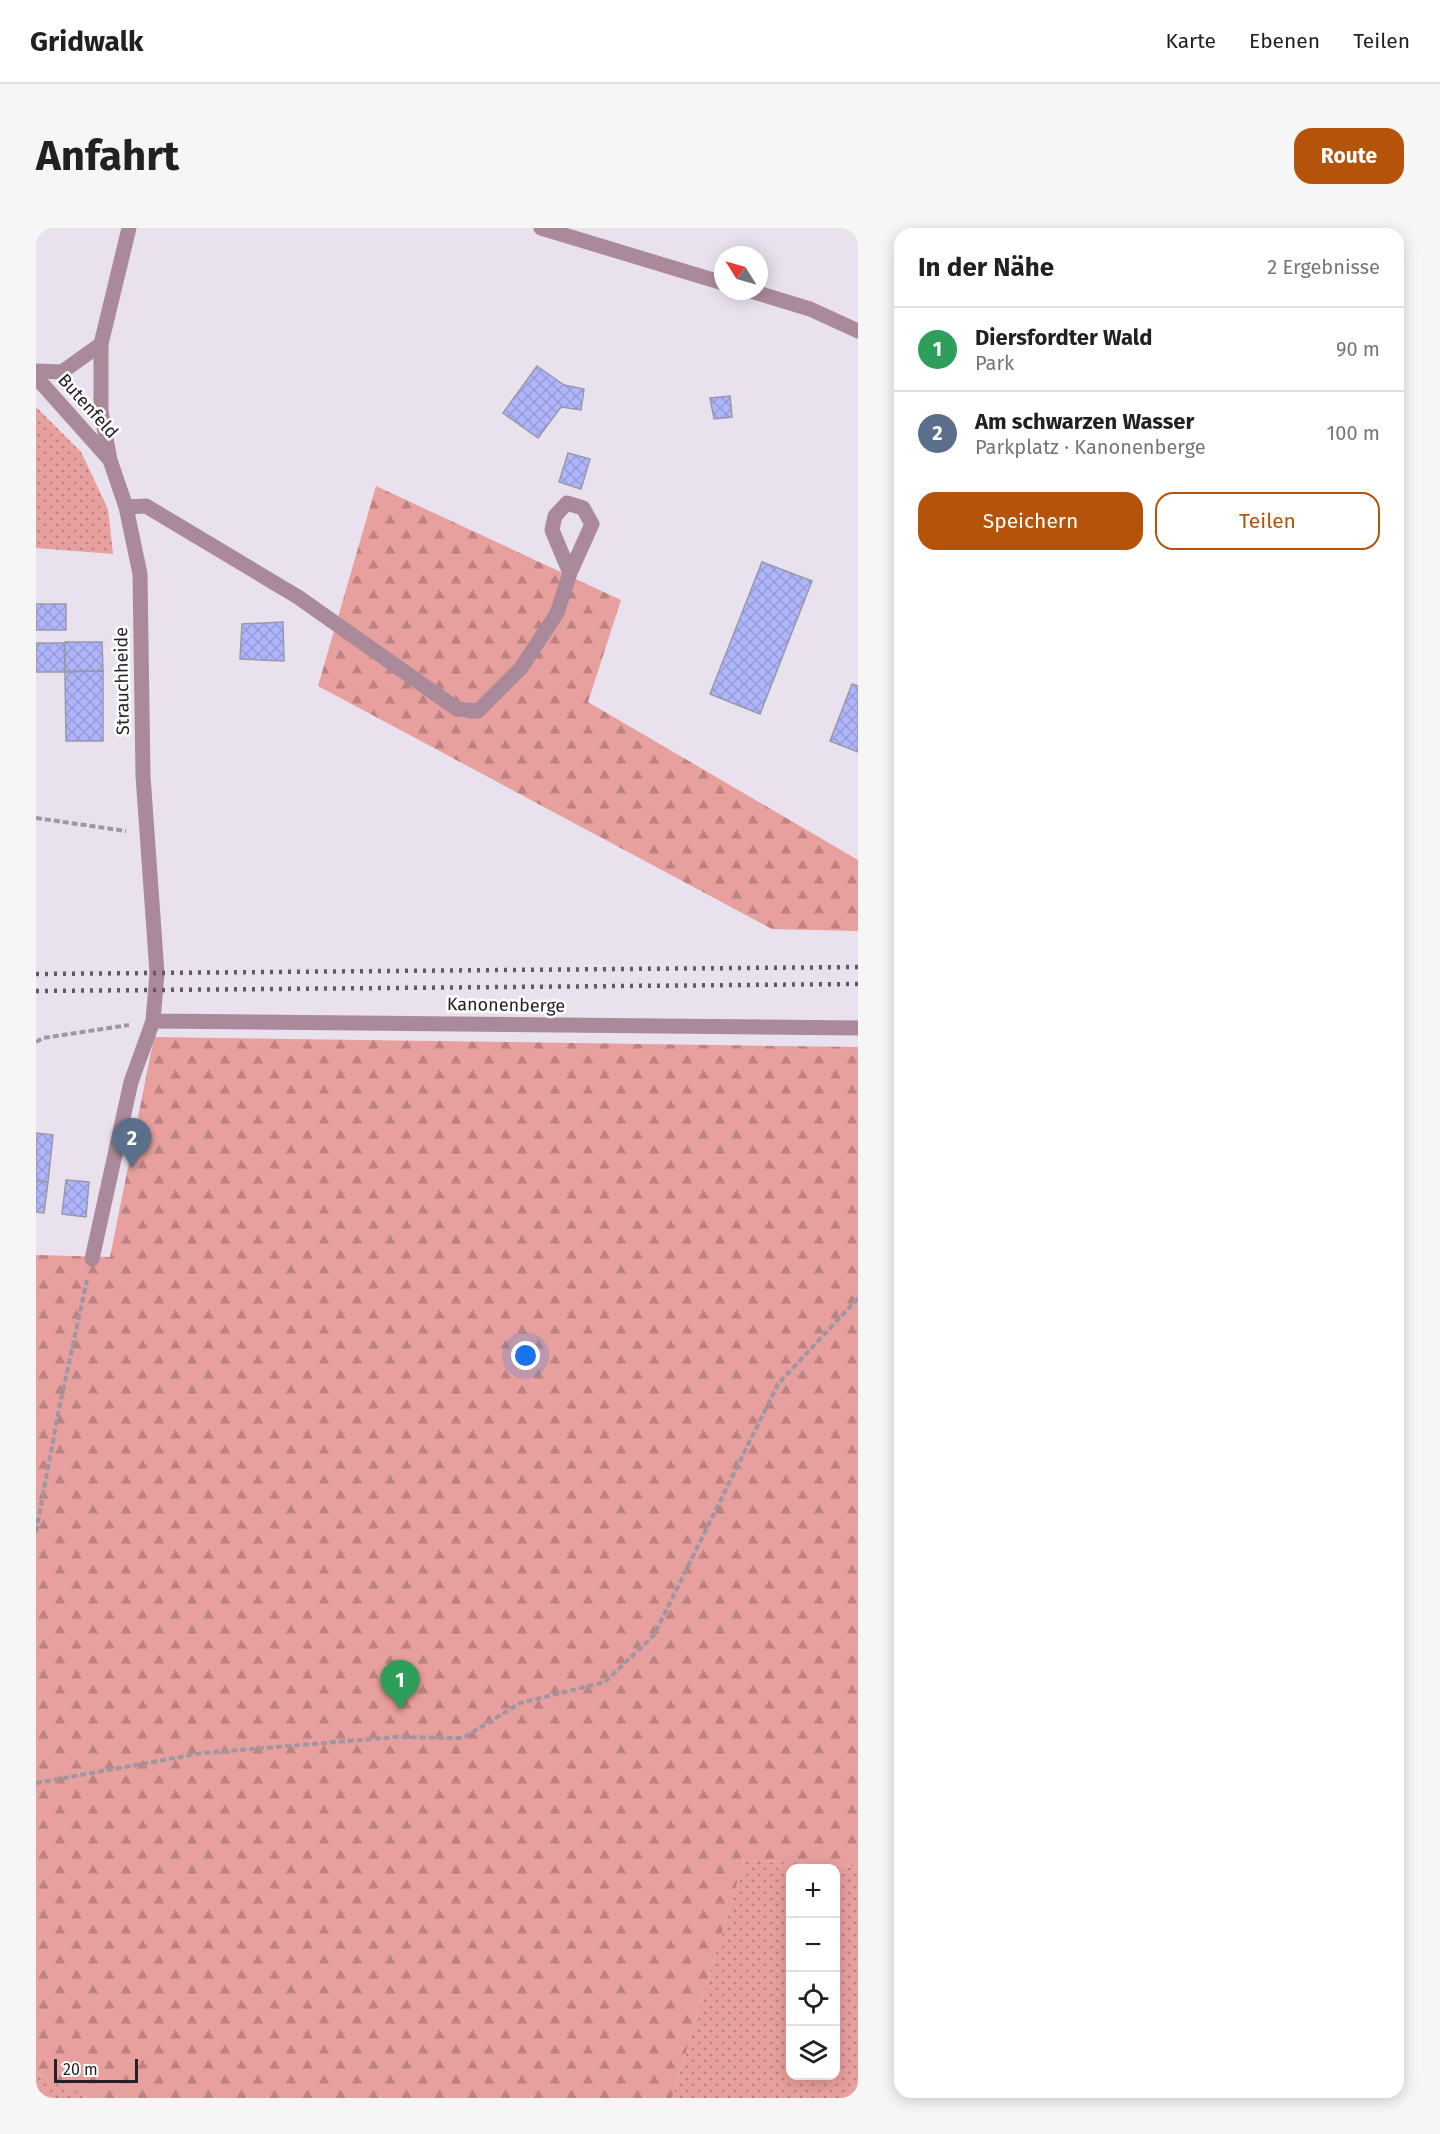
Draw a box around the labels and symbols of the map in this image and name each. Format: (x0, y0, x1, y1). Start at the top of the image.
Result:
north arrow (714, 246, 768, 300)
street label: Butenfeld (53, 369, 123, 443)
street label: Strauchheide (110, 627, 134, 735)
street label: Kanonenberge (447, 993, 565, 1017)
pin: 2 (112, 1118, 152, 1168)
your location (511, 1341, 540, 1370)
pin: 1 (380, 1660, 420, 1710)
scale bar (54, 2056, 138, 2084)

